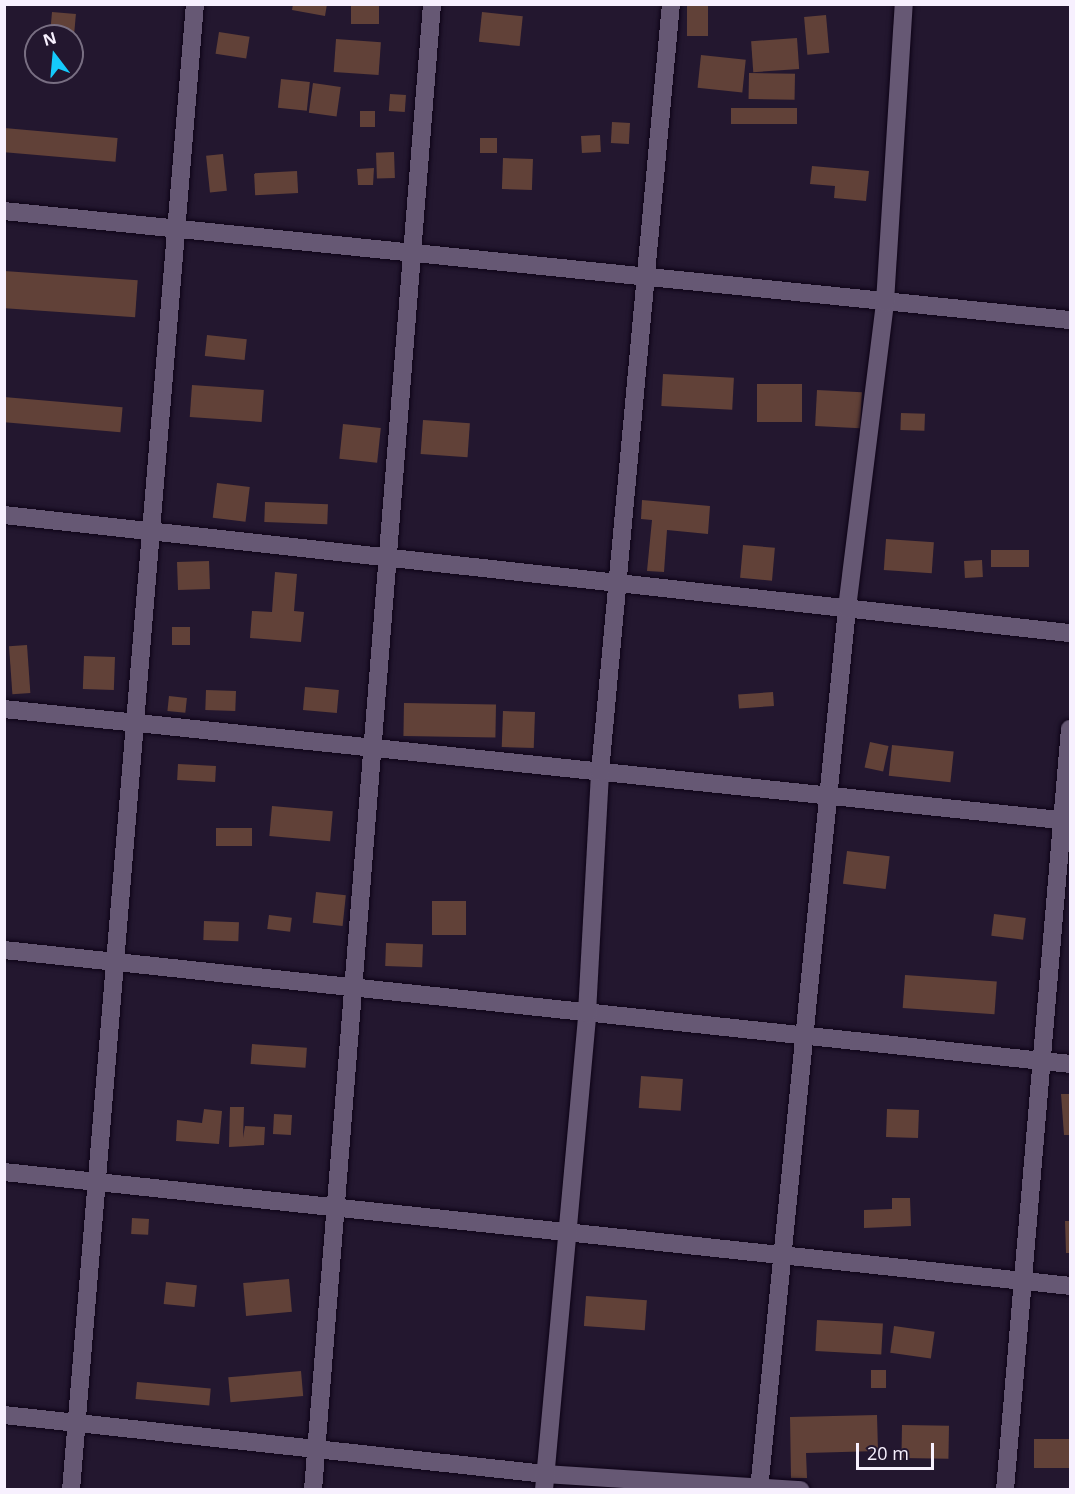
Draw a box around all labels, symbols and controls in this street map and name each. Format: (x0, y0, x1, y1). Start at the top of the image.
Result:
north arrow (24, 24, 84, 84)
text: N (40, 26, 59, 51)
scale bar (859, 1431, 937, 1469)
text: 20 m (867, 1441, 909, 1465)

